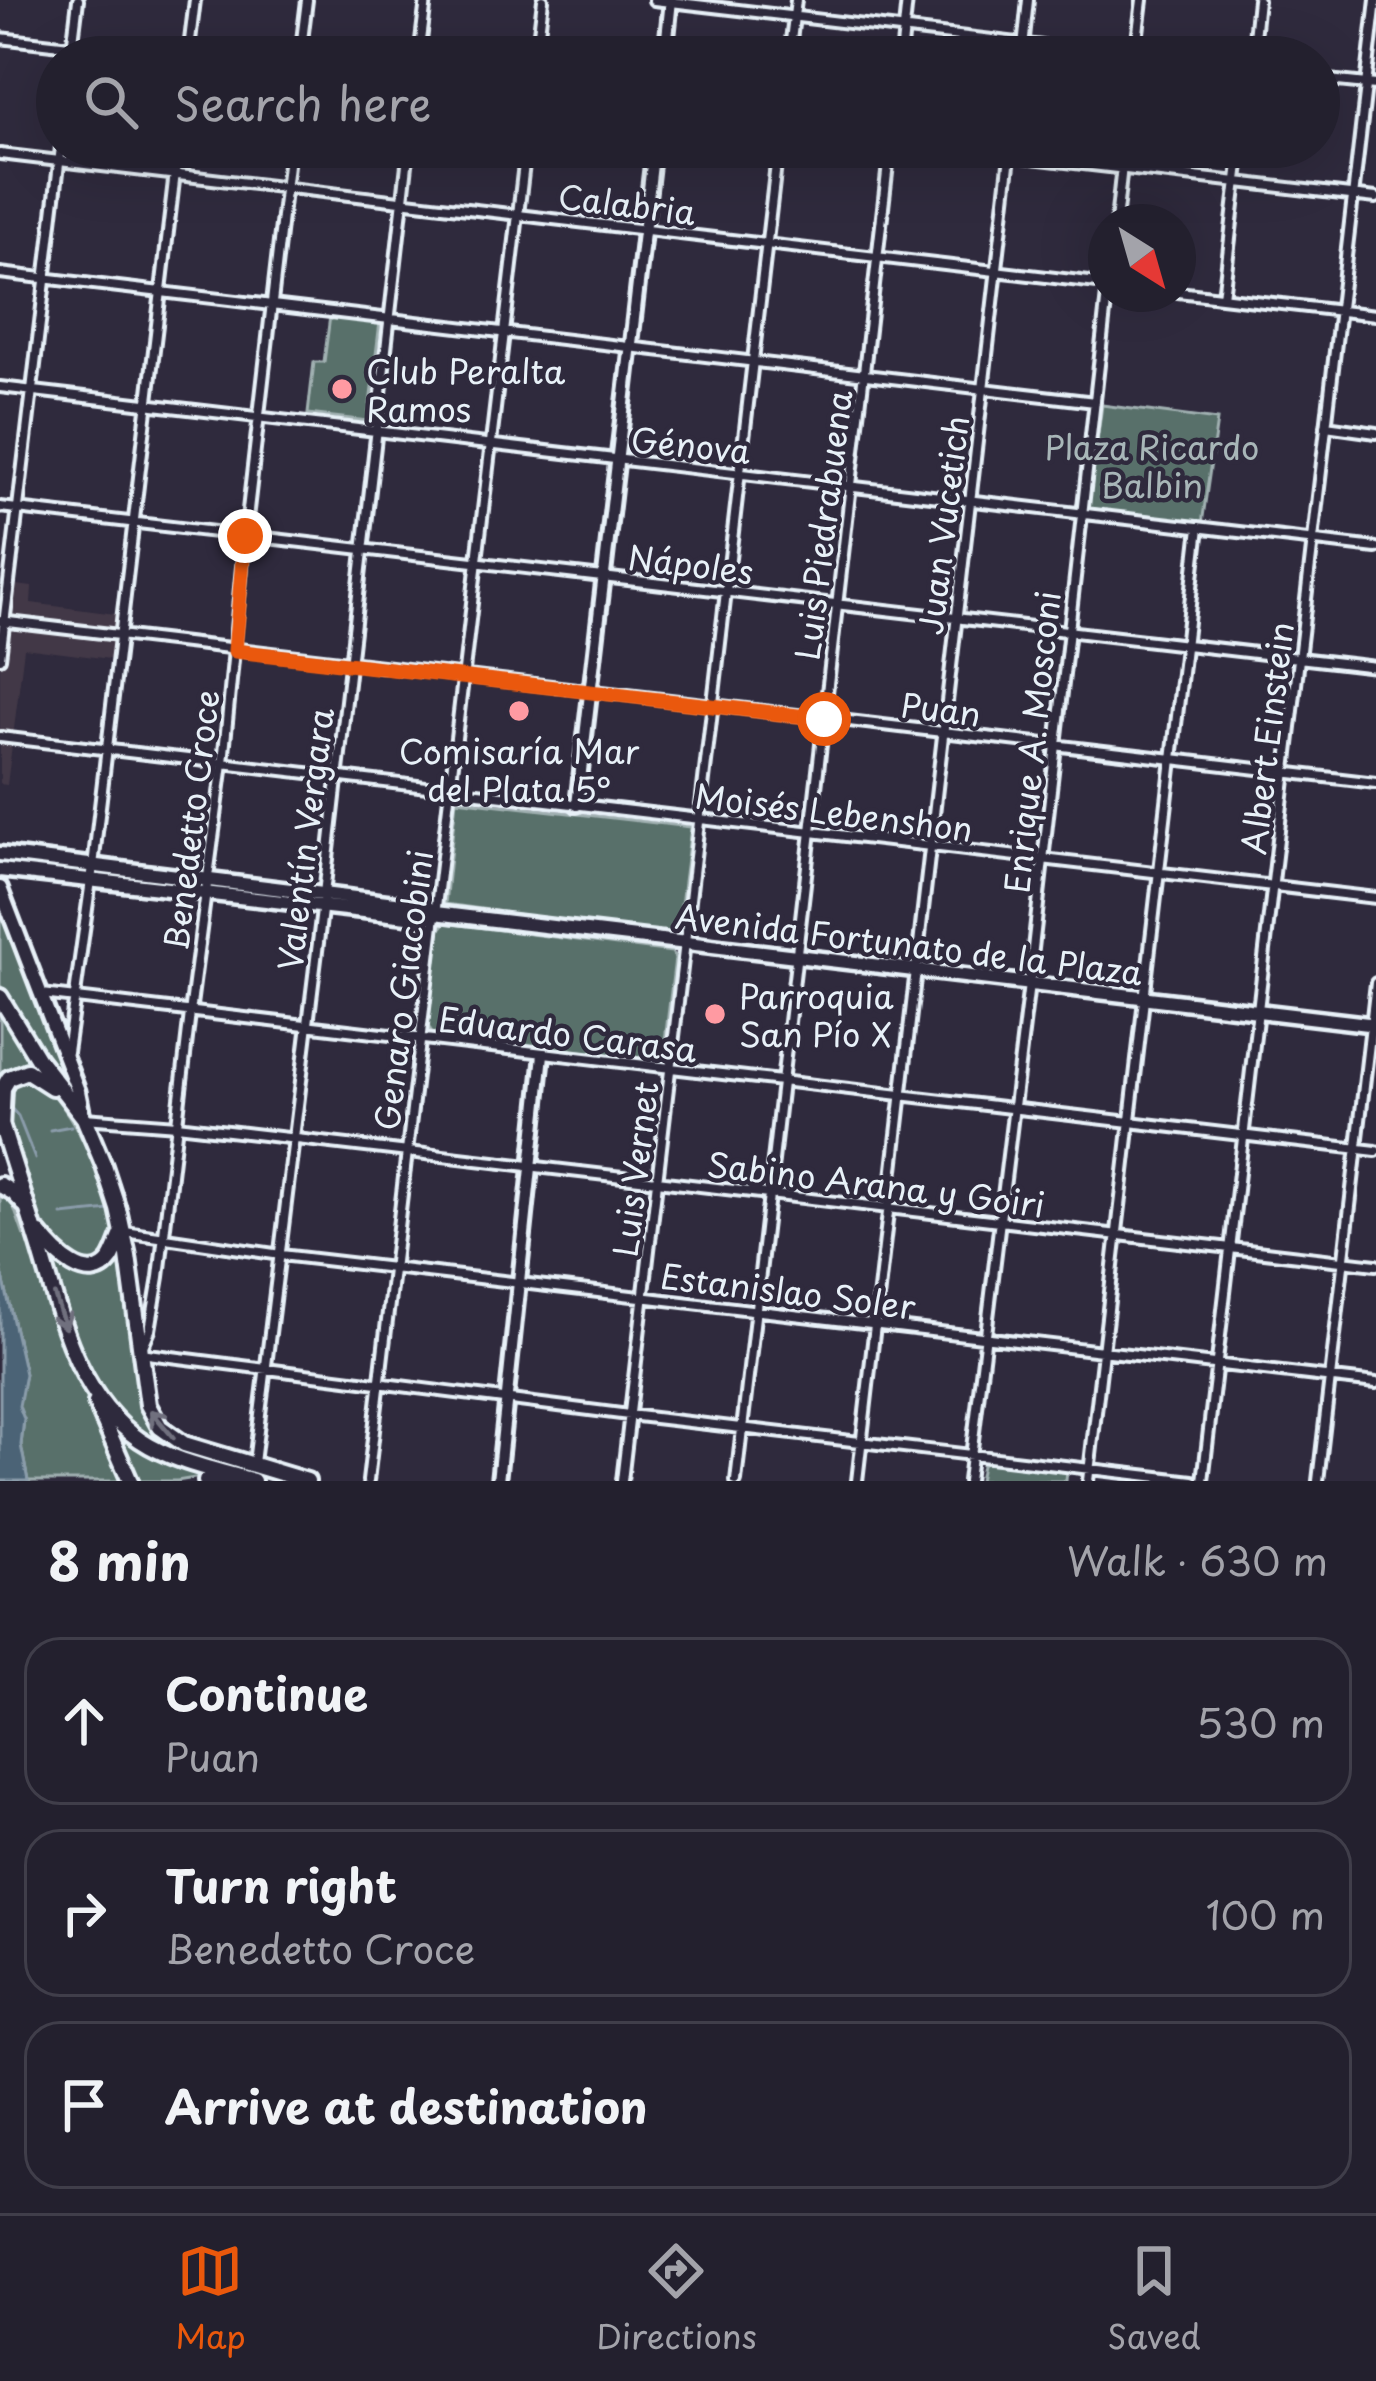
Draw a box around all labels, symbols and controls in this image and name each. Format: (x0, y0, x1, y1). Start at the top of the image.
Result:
search box (36, 36, 1340, 168)
text: Search here (174, 68, 431, 136)
icon: search (78, 69, 144, 135)
street label: Calabria (555, 170, 699, 236)
north arrow (1088, 204, 1196, 312)
place label: Club Peralta Ramos (366, 345, 566, 433)
marker: Club Peralta Ramos (329, 376, 355, 402)
street label: Luis Piedrabuena (781, 387, 863, 663)
street label: Génova (629, 413, 754, 475)
street label: Juan Vucetich (904, 413, 980, 637)
park label: Plaza Ricardo Balbin (1045, 421, 1259, 509)
route end (218, 509, 272, 563)
street label: Nápoles (626, 531, 756, 595)
street label: Enrique A. Mosconi (990, 588, 1072, 896)
street label: Albert Einstein (1227, 619, 1305, 857)
street label: Puan (898, 678, 984, 738)
street label: Benedetto Croce (149, 687, 231, 953)
route start (797, 692, 851, 746)
marker: Comisaría Mar del Plata 5° (506, 698, 532, 724)
street label: Valentín Vergara (263, 705, 345, 973)
place label: Comisaría Mar del Plata 5° (399, 725, 639, 813)
street label: Moisés Lebenshon (692, 769, 976, 853)
street label: Genaro Giacobini (360, 847, 444, 1133)
street label: Avenida Fortunato de la Plaza (673, 890, 1146, 997)
place label: Parroquia San Pío X (739, 970, 894, 1058)
street label: Eduardo Carasa (436, 992, 701, 1074)
marker: Parroquia San Pío X (702, 1001, 728, 1027)
street label: Luis Vernet (598, 1078, 670, 1260)
street label: Sabino Arana y Goiri (704, 1137, 1048, 1229)
street label: Estanislao Soler (658, 1250, 919, 1331)
one-way arrow (51, 1292, 73, 1330)
one-way arrow (149, 1409, 177, 1439)
text: 8 min (48, 1521, 191, 1598)
text: Walk · 630 m (1067, 1530, 1328, 1589)
text: Continue (165, 1658, 368, 1726)
icon: ahead (51, 1688, 117, 1754)
text: 530 m (1196, 1692, 1325, 1751)
text: Puan (165, 1726, 260, 1785)
text: Turn right (165, 1850, 397, 1918)
icon: right (51, 1880, 117, 1946)
text: 100 m (1206, 1884, 1325, 1943)
text: Benedetto Croce (165, 1918, 475, 1977)
text: Arrive at destination (165, 2071, 648, 2139)
icon: arrive (51, 2072, 117, 2138)
tab: Map (175, 2238, 246, 2360)
tab: Directions (596, 2238, 757, 2360)
tab: Saved (1107, 2238, 1201, 2360)

